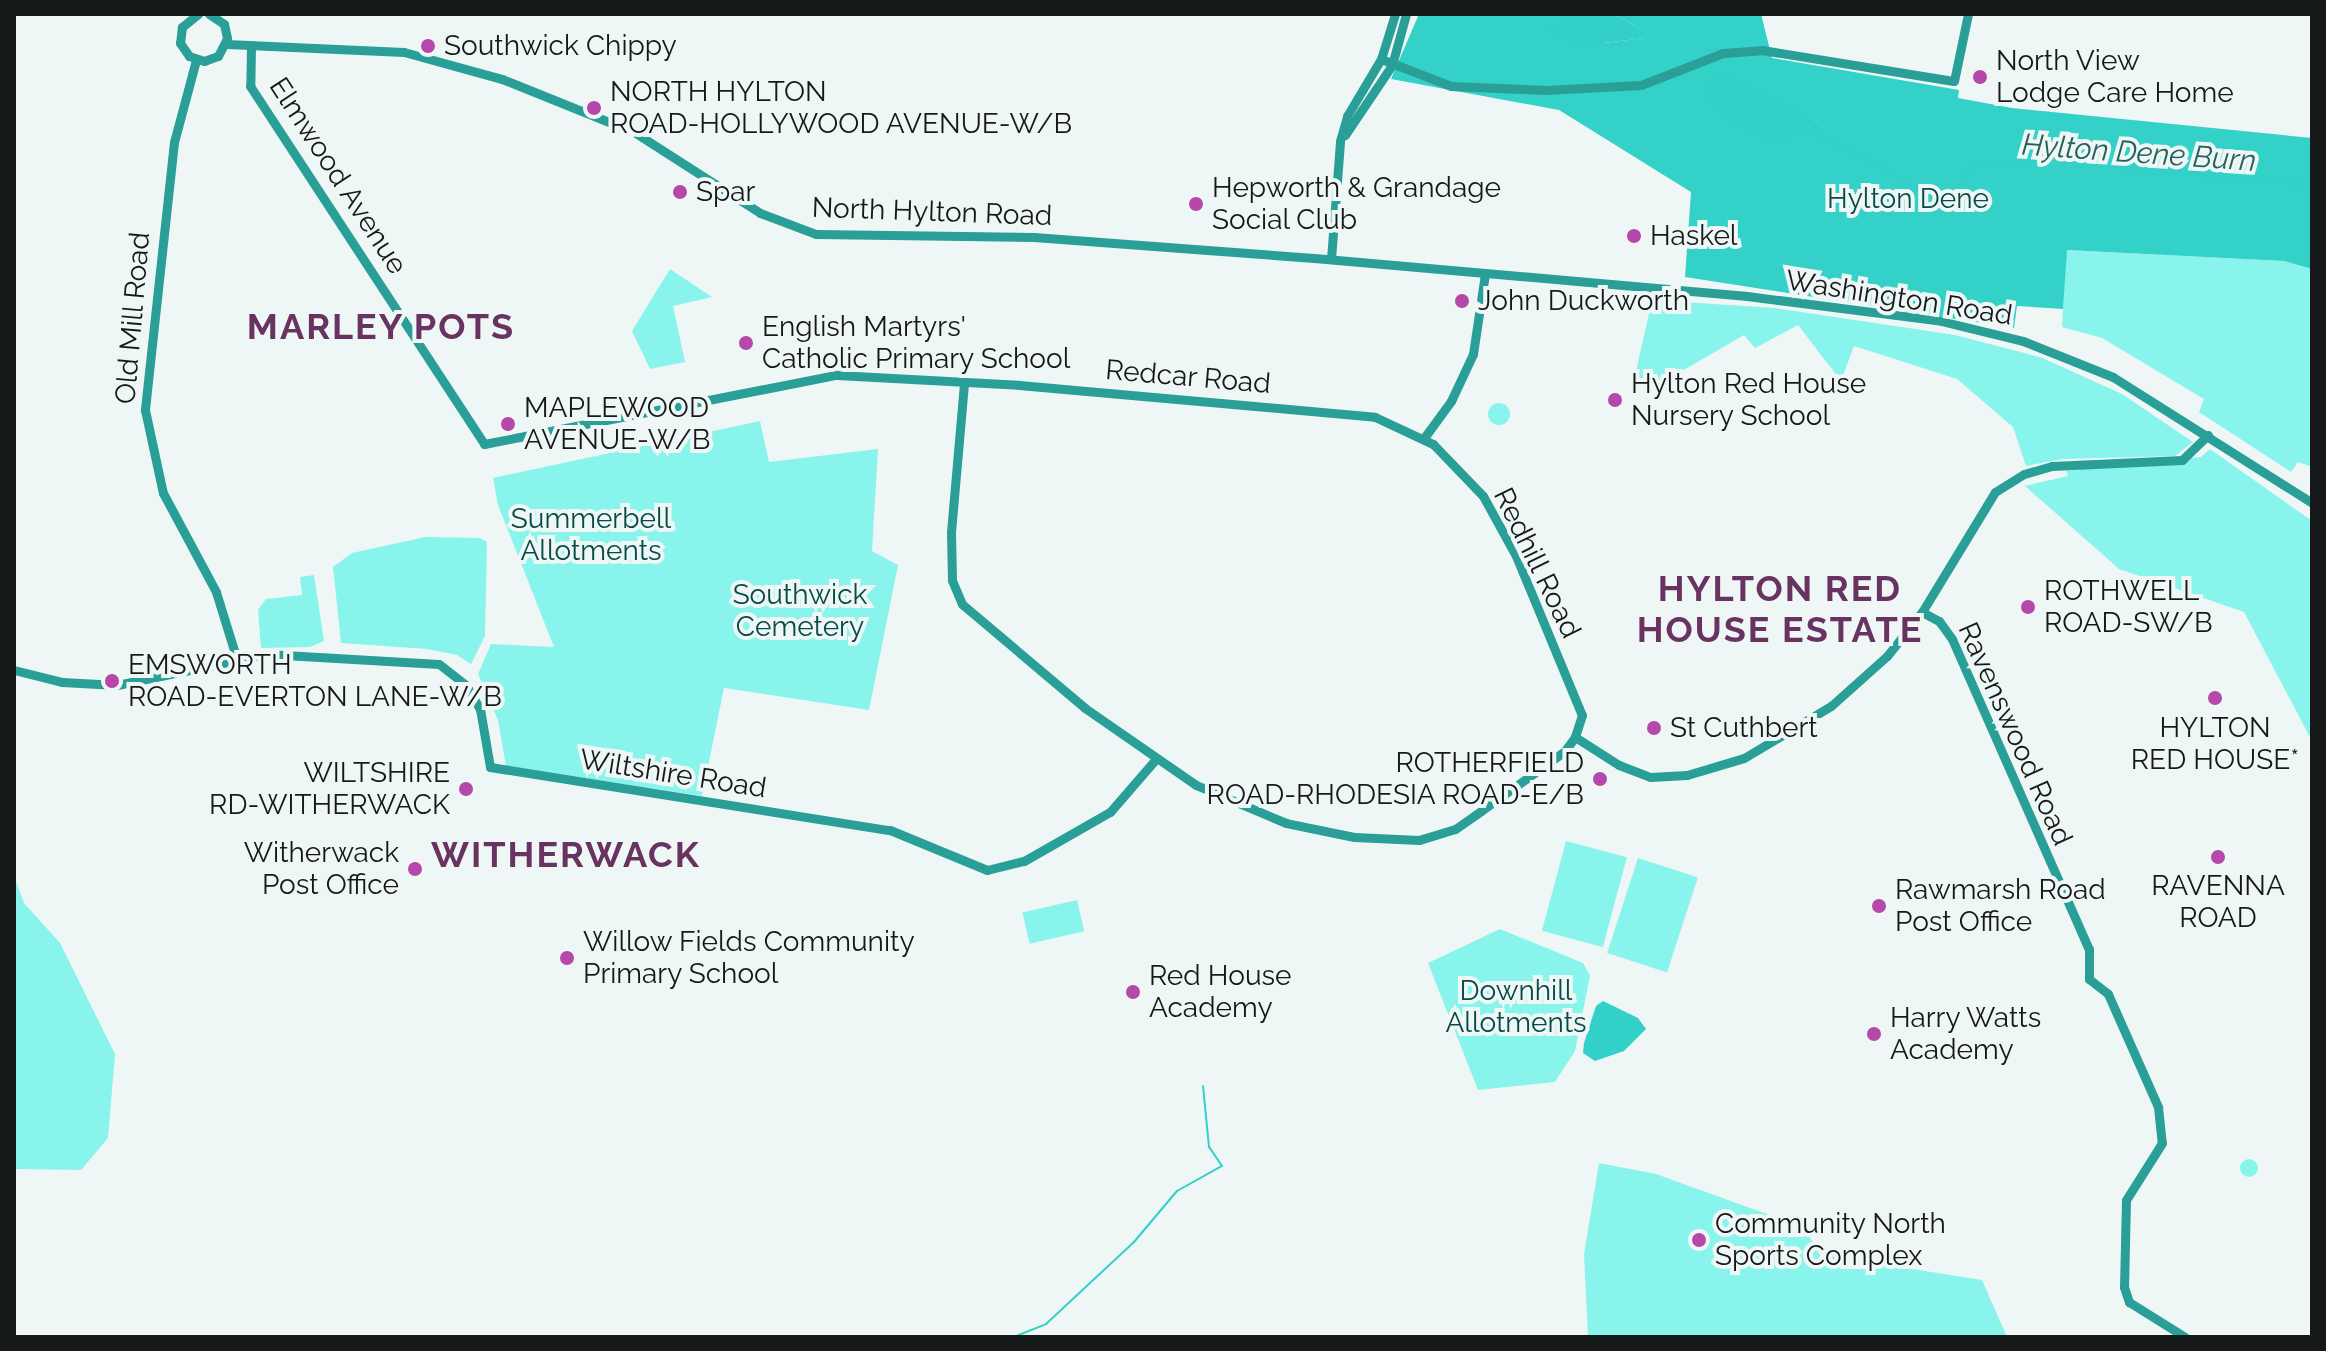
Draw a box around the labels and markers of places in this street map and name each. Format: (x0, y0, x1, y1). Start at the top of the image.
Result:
place label: Southwick Chippy (444, 29, 677, 63)
marker: Southwick Chippy (419, 37, 437, 55)
place label: North View Lodge Care Home (1996, 44, 2234, 110)
marker: North View Lodge Care Home (1971, 68, 1989, 86)
place label: NORTH HYLTON ROAD-HOLLYWOOD AVENUE-W/B (610, 75, 1073, 141)
marker: NORTH HYLTON ROAD-HOLLYWOOD AVENUE-W/B (585, 99, 603, 117)
place label: Hepworth & Grandage Social Club (1212, 171, 1501, 237)
place label: Spar (696, 175, 755, 209)
marker: Spar (671, 183, 689, 201)
marker: Hepworth & Grandage Social Club (1187, 195, 1205, 213)
place label: Haskel (1650, 219, 1737, 253)
marker: Haskel (1625, 227, 1643, 245)
place label: John Duckworth (1478, 284, 1689, 318)
marker: John Duckworth (1453, 292, 1471, 310)
place label: English Martyrs' Catholic Primary School (762, 310, 1071, 376)
marker: English Martyrs' Catholic Primary School (737, 334, 755, 352)
place label: Hylton Red House Nursery School (1631, 367, 1866, 433)
place label: MAPLEWOOD AVENUE-W/B (524, 391, 710, 457)
marker: Hylton Red House Nursery School (1606, 391, 1624, 409)
marker: MAPLEWOOD AVENUE-W/B (499, 415, 517, 433)
place label: ROTHWELL ROAD-SW/B (2044, 574, 2213, 640)
marker: ROTHWELL ROAD-SW/B (2019, 598, 2037, 616)
place label: EMSWORTH ROAD-EVERTON LANE-W/B (128, 648, 502, 714)
marker: EMSWORTH ROAD-EVERTON LANE-W/B (103, 672, 121, 690)
marker: HYLTON RED HOUSE* (2206, 689, 2224, 707)
place label: St Cuthbert (1670, 711, 1818, 745)
place label: HYLTON RED HOUSE* (2131, 711, 2299, 777)
marker: St Cuthbert (1645, 719, 1663, 737)
place label: ROTHERFIELD ROAD-RHODESIA ROAD-E/B (1206, 746, 1584, 812)
place label: WILTSHIRE RD-WITHERWACK (209, 756, 450, 822)
marker: ROTHERFIELD ROAD-RHODESIA ROAD-E/B (1591, 770, 1609, 788)
marker: WILTSHIRE RD-WITHERWACK (457, 780, 475, 798)
place label: Witherwack Post Office (244, 836, 399, 902)
marker: RAVENNA ROAD (2209, 848, 2227, 866)
marker: Witherwack Post Office (406, 860, 424, 878)
place label: RAVENNA ROAD (2151, 869, 2285, 935)
place label: Rawmarsh Road Post Office (1895, 873, 2106, 939)
marker: Rawmarsh Road Post Office (1870, 897, 1888, 915)
place label: Willow Fields Community Primary School (583, 925, 915, 991)
marker: Willow Fields Community Primary School (558, 949, 576, 967)
place label: Red House Academy (1149, 959, 1291, 1025)
marker: Red House Academy (1124, 983, 1142, 1001)
place label: Harry Watts Academy (1890, 1001, 2043, 1067)
marker: Harry Watts Academy (1865, 1025, 1883, 1043)
place label: Community North Sports Complex (1715, 1207, 1947, 1273)
marker: Community North Sports Complex (1690, 1231, 1708, 1249)

